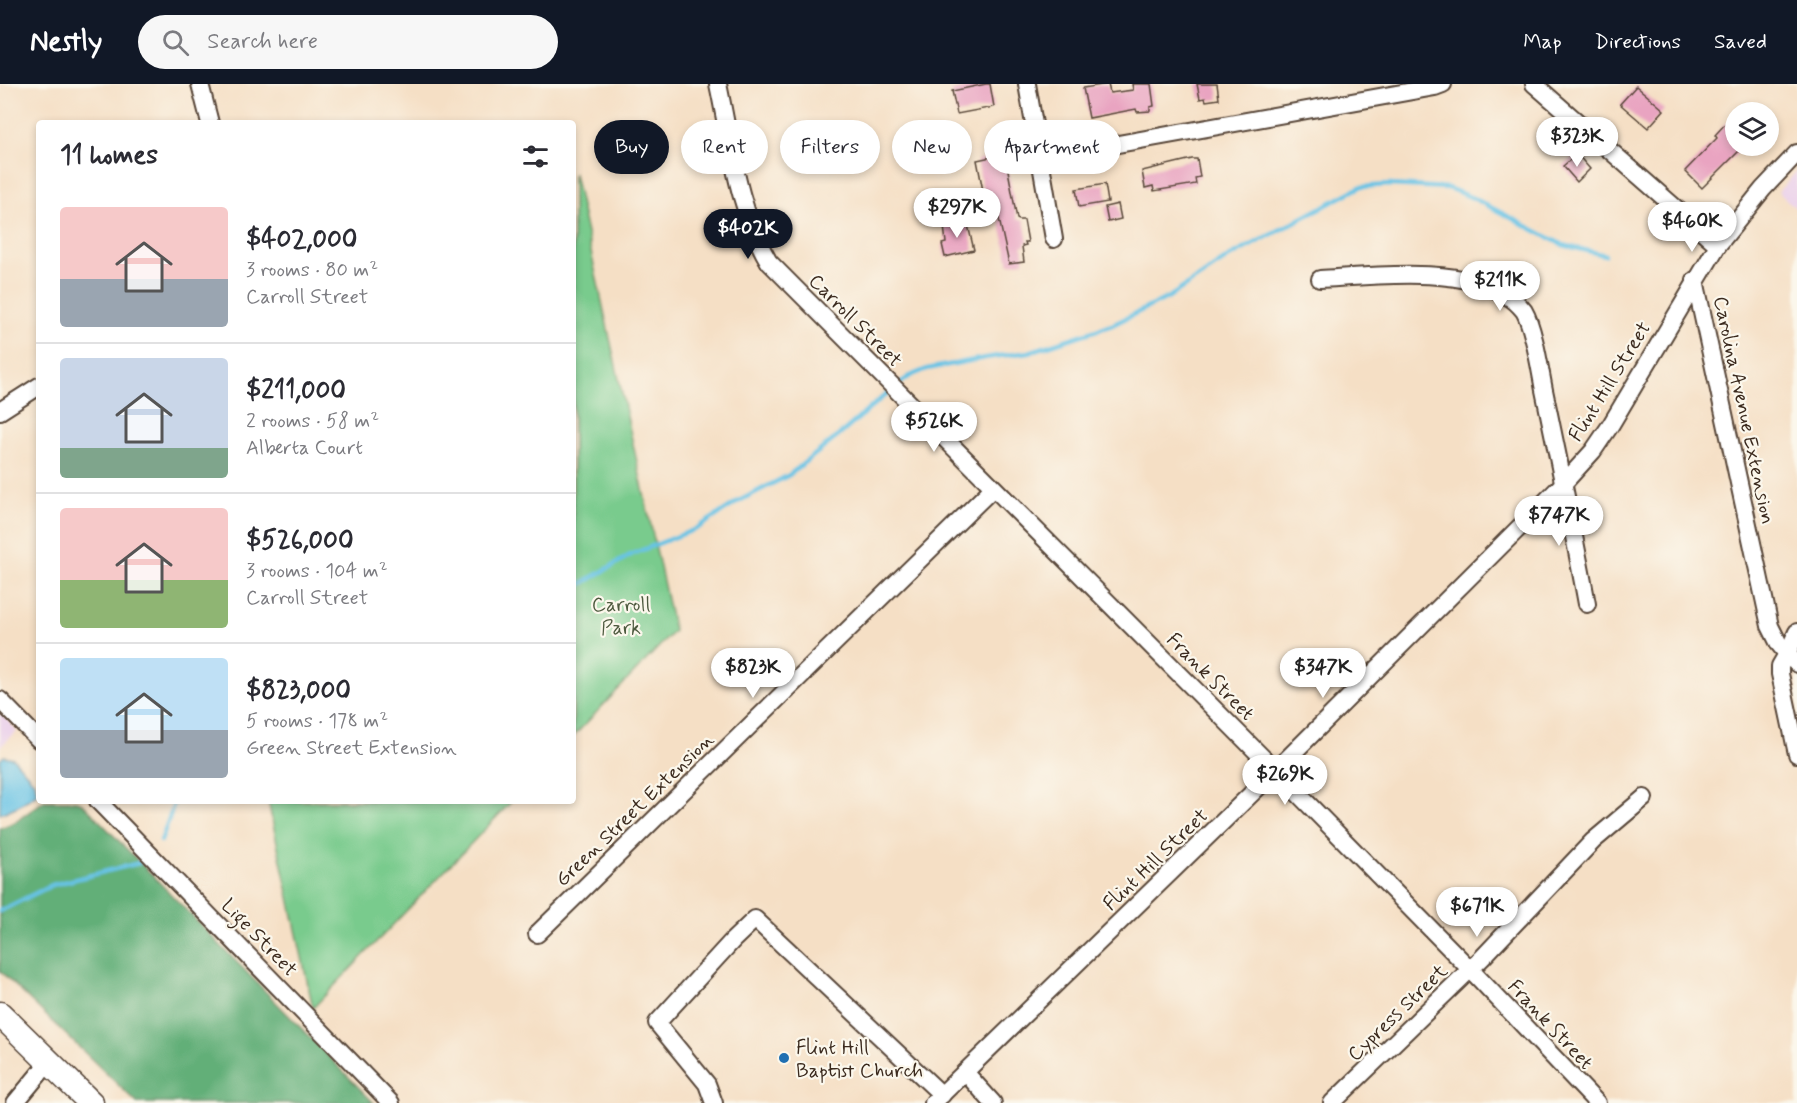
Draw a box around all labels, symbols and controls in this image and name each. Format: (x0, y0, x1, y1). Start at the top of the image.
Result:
search box (138, 15, 558, 69)
text: Nestly (30, 24, 102, 61)
icon: search (159, 26, 192, 59)
text: Search here (207, 28, 318, 56)
text: Map (1523, 28, 1562, 56)
text: Directions (1595, 28, 1681, 56)
text: Saved (1714, 28, 1767, 56)
map controls (1725, 102, 1779, 156)
button: layers (1725, 102, 1779, 156)
pin: $323K (1535, 117, 1619, 168)
chip: Buy (594, 120, 669, 174)
chip: Rent (681, 120, 768, 174)
chip: Filters (780, 120, 880, 174)
chip: New (892, 120, 972, 174)
chip: Apartment (984, 120, 1121, 174)
text: $323K (1550, 123, 1604, 150)
text: 11 homes (60, 139, 158, 173)
icon: filters (519, 140, 552, 173)
pin: $297K (915, 188, 999, 239)
text: $297K (928, 194, 986, 221)
pin: $460K (1650, 202, 1734, 253)
text: $460K (1662, 208, 1722, 235)
pin: $402K (706, 209, 790, 260)
text: $402K (718, 215, 778, 242)
text: $402,000 (246, 223, 357, 257)
icon: home (108, 231, 180, 303)
text: 3 rooms · 80 m² (246, 257, 378, 284)
pin: $211K (1458, 261, 1542, 312)
text: $211K (1474, 267, 1526, 294)
street label: Carroll Street (802, 268, 908, 374)
text: Carroll Street (246, 284, 368, 311)
street label: Carolina Avenue Extension (1706, 294, 1781, 527)
street label: Flint Hill Street (1563, 317, 1658, 447)
text: $211,000 (246, 374, 346, 408)
icon: home (108, 382, 180, 454)
pin: $526K (892, 402, 976, 453)
text: 2 rooms · 58 m² (246, 408, 379, 435)
text: $526K (905, 408, 963, 435)
text: Alberta Court (246, 435, 363, 462)
pin: $747K (1517, 496, 1601, 547)
text: $747K (1528, 502, 1590, 529)
text: $526,000 (246, 524, 354, 558)
icon: home (108, 532, 180, 604)
text: 3 rooms · 104 m² (246, 558, 388, 585)
text: Carroll Street (246, 585, 368, 612)
park label: Carroll Park (592, 592, 650, 642)
street label: Frank Street (1160, 627, 1260, 727)
pin: $823K (711, 648, 795, 699)
pin: $347K (1281, 648, 1365, 699)
text: $823K (725, 654, 781, 681)
text: $347K (1294, 654, 1352, 681)
text: $823,000 (246, 674, 351, 708)
icon: home (108, 682, 180, 754)
text: 5 rooms · 178 m² (246, 708, 388, 735)
street label: Green Street Extension (550, 727, 720, 893)
text: Green Street Extension (246, 735, 457, 762)
pin: $269K (1243, 755, 1327, 806)
text: $269K (1256, 761, 1314, 788)
street label: Flint Hill Street (1098, 803, 1215, 917)
pin: $671K (1435, 887, 1519, 938)
street label: Lige Street (213, 893, 303, 984)
text: $671K (1450, 893, 1504, 920)
street label: Cypress Street (1342, 958, 1454, 1068)
street label: Frank Street (1501, 974, 1599, 1076)
place label: Flint Hill Baptist Church (796, 1035, 923, 1085)
marker: Flint Hill Baptist Church (777, 1051, 791, 1065)

